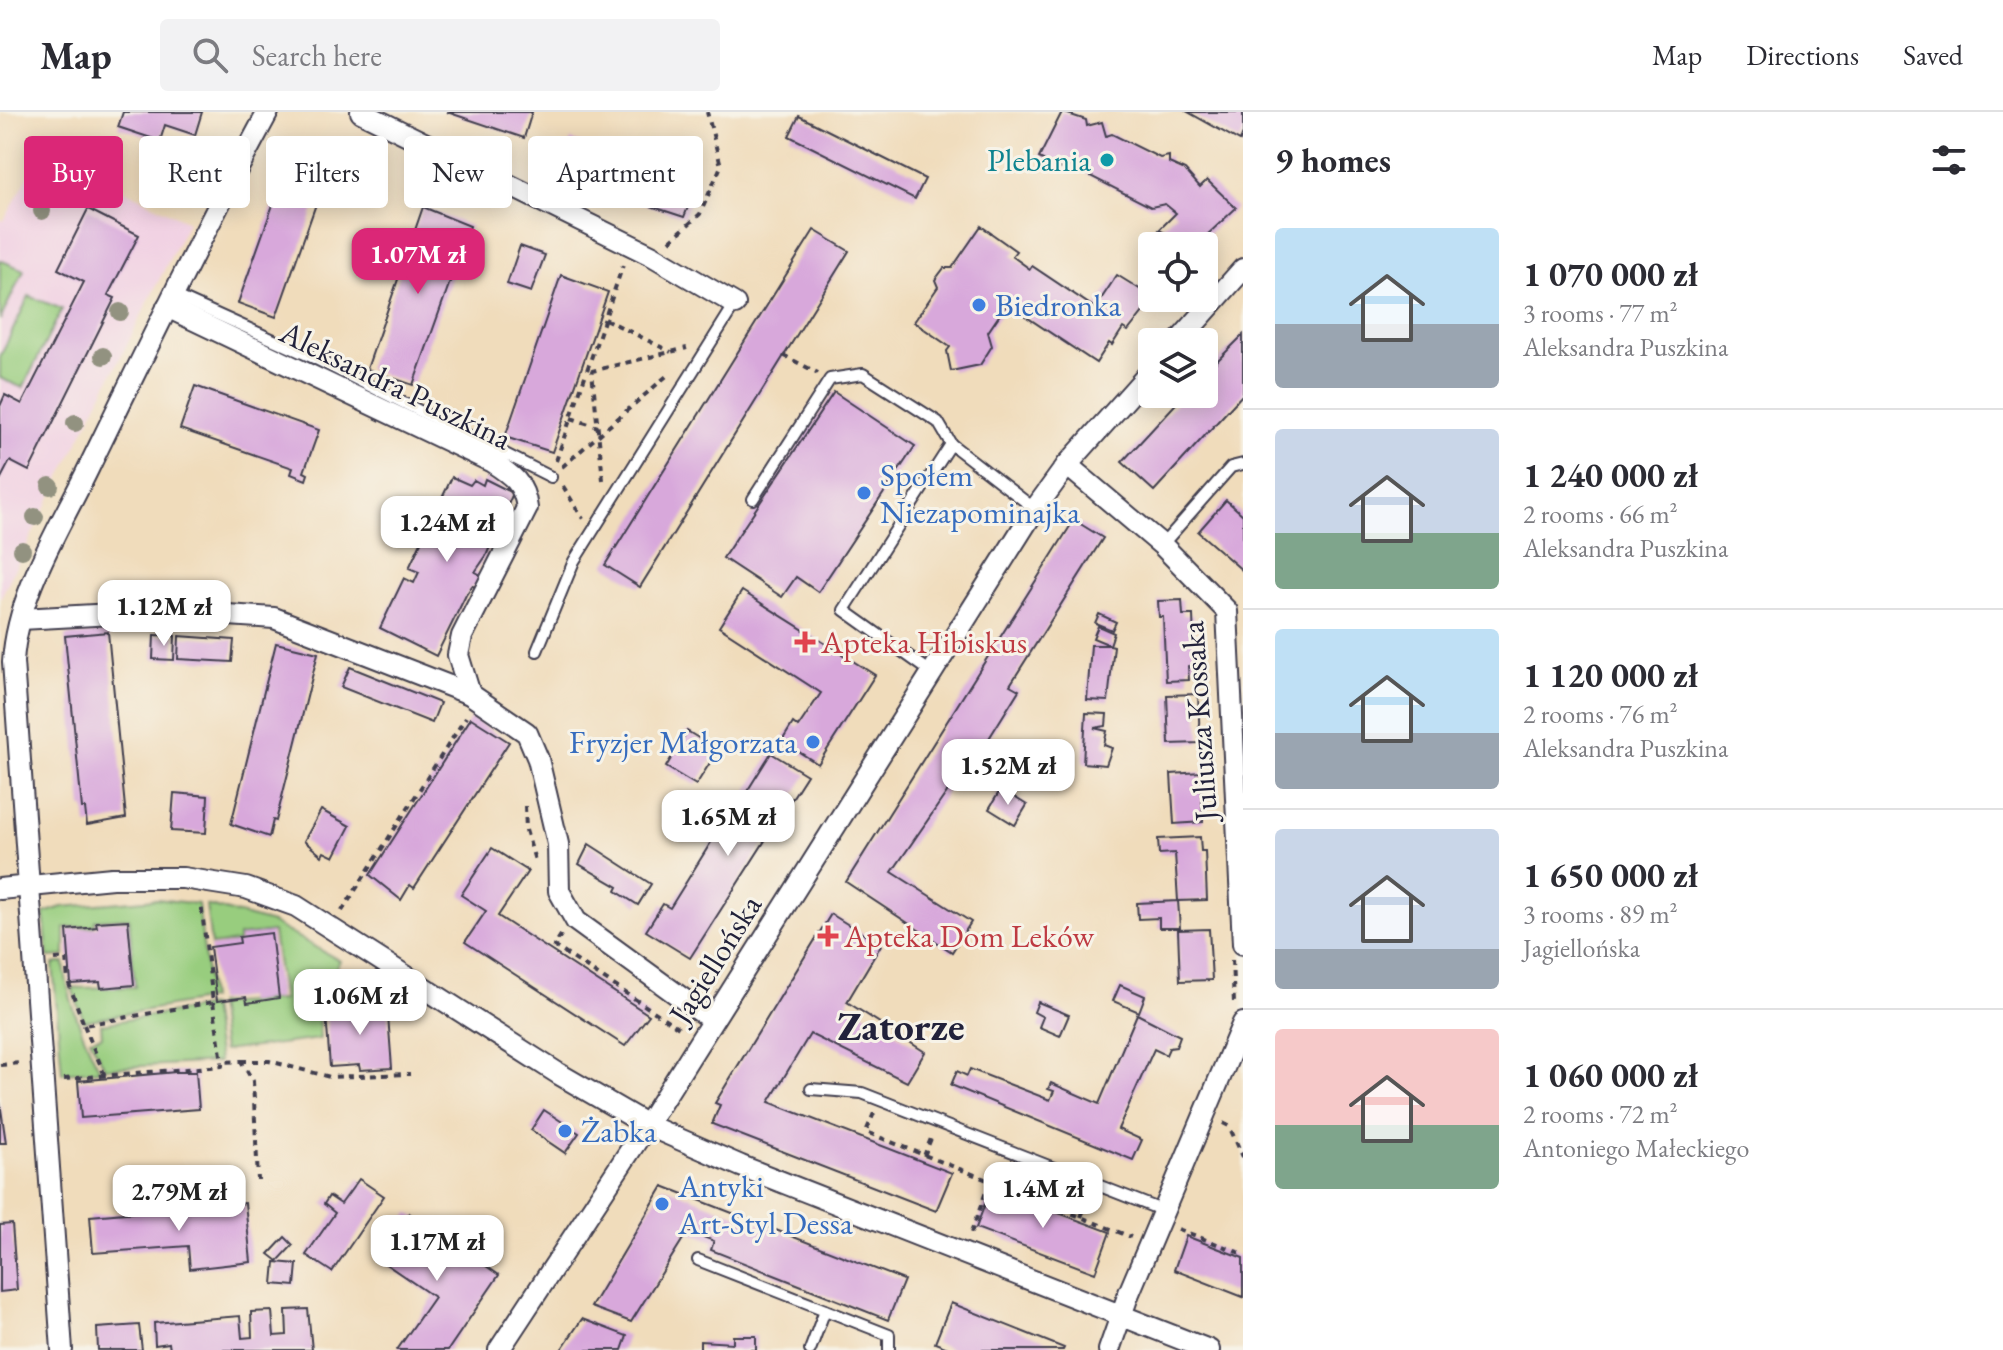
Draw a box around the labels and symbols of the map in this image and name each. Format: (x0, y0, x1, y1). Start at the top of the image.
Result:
place label: Plebania (987, 139, 1091, 181)
marker: Plebania (1098, 151, 1116, 169)
pin: 1.07M zł (335, 228, 501, 296)
place label: Biedronka (995, 284, 1121, 326)
marker: Biedronka (970, 296, 988, 314)
street label: Aleksandra Puszkina (272, 310, 519, 459)
place label: Społem Niezapominajka (880, 454, 1080, 533)
marker: Społem Niezapominajka (855, 484, 873, 502)
pin: 1.24M zł (364, 496, 530, 564)
pin: 1.12M zł (81, 580, 247, 648)
street label: Juliusza Kossaka (1171, 619, 1227, 825)
place label: Apteka Hibiskus (820, 621, 1027, 663)
marker: Apteka Hibiskus (796, 633, 814, 651)
place label: Fryzjer Małgorzata (569, 721, 797, 763)
marker: Fryzjer Małgorzata (804, 733, 822, 751)
pin: 1.52M zł (925, 739, 1091, 807)
pin: 1.65M zł (645, 790, 811, 858)
street label: Jagiellońska (657, 887, 771, 1034)
place label: Apteka Dom Leków (843, 915, 1095, 957)
marker: Apteka Dom Leków (819, 927, 837, 945)
pin: 1.06M zł (277, 969, 443, 1037)
district label: Zatorze (837, 1000, 965, 1052)
place label: Żabka (581, 1110, 657, 1152)
marker: Żabka (556, 1122, 574, 1140)
pin: 1.4M zł (969, 1162, 1117, 1230)
pin: 2.79M zł (96, 1165, 262, 1233)
place label: Antyki Art-Styl Dessa (677, 1165, 853, 1244)
marker: Antyki Art-Styl Dessa (653, 1195, 671, 1213)
pin: 1.17M zł (354, 1215, 520, 1283)

